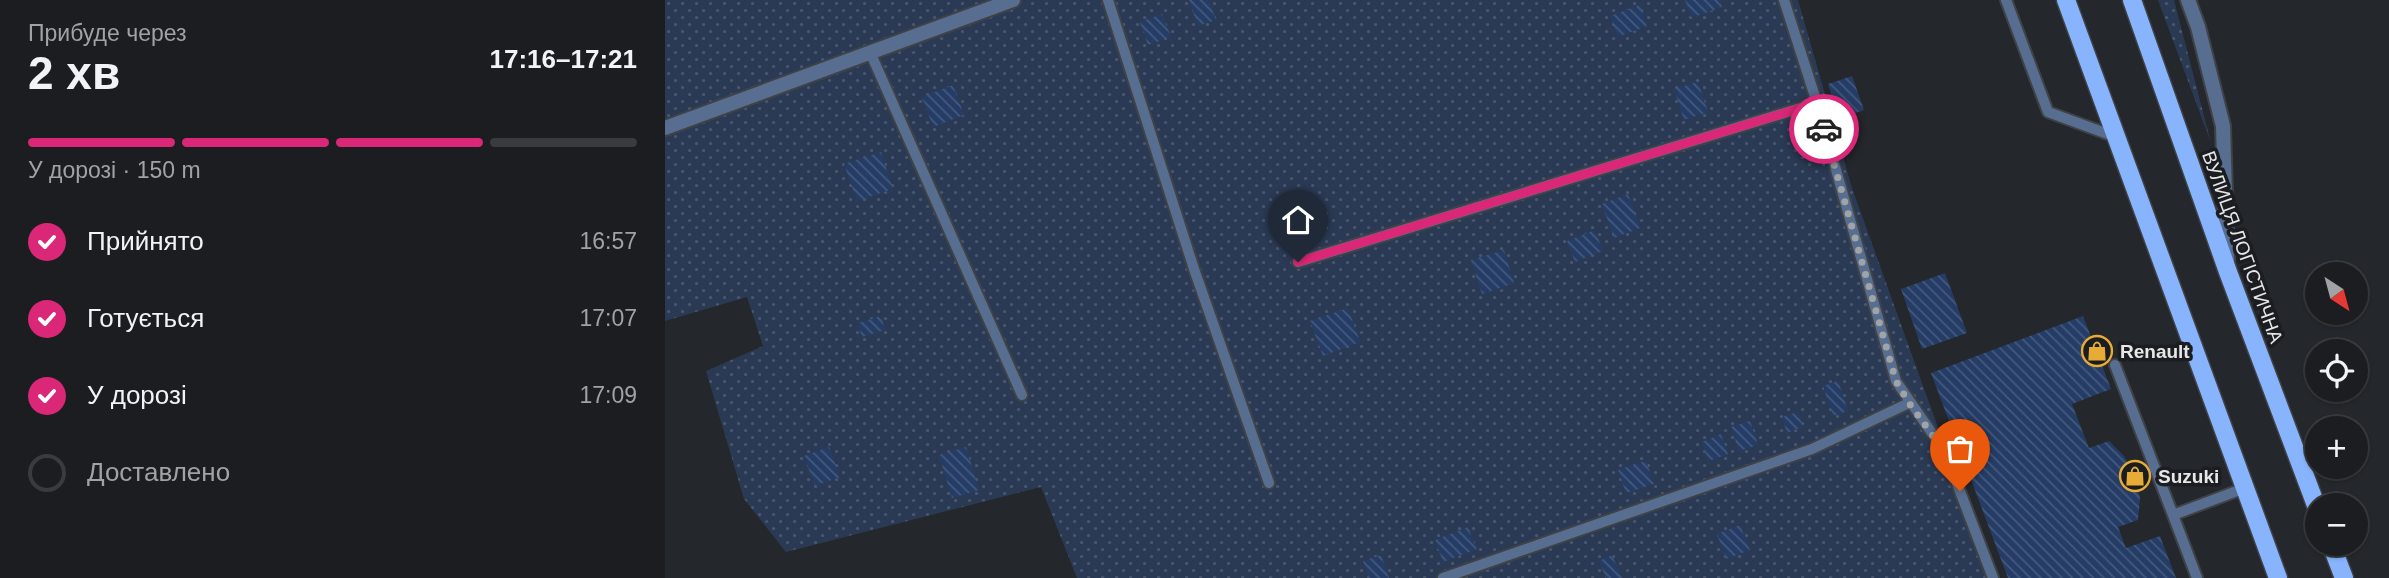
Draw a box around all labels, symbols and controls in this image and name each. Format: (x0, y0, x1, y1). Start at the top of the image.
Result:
text: Прибуде через (28, 20, 187, 46)
text: 17:16–17:21 (490, 44, 637, 74)
text: 2 хв (28, 47, 120, 99)
courier (1789, 94, 1859, 164)
icon: car (1805, 110, 1843, 148)
street label: ВУЛИЦЯ ЛОГІСТИЧНА (2198, 148, 2287, 346)
text: У дорозі · 150 m (28, 157, 201, 183)
pin (1268, 190, 1328, 262)
icon: home (1279, 201, 1317, 239)
icon: check (28, 223, 66, 261)
text: Прийнято (87, 226, 204, 256)
text: 16:57 (579, 228, 637, 254)
north arrow (2305, 262, 2368, 326)
map controls (2305, 262, 2368, 556)
icon: check (28, 300, 66, 338)
text: Готується (87, 303, 204, 333)
text: 17:07 (579, 305, 637, 331)
shop icon: Renault (2080, 334, 2114, 368)
button: locate (2305, 339, 2368, 402)
place label: Renault (2120, 341, 2190, 362)
icon: check (28, 377, 66, 415)
text: У дорозі (87, 380, 187, 410)
text: 17:09 (579, 382, 637, 408)
button: + (2305, 416, 2368, 479)
pin (1930, 419, 1990, 491)
icon: bag (1941, 430, 1979, 468)
text: Доставлено (87, 457, 230, 487)
shop icon: Suzuki (2118, 459, 2152, 493)
place label: Suzuki (2158, 466, 2219, 487)
button: − (2305, 493, 2368, 556)

